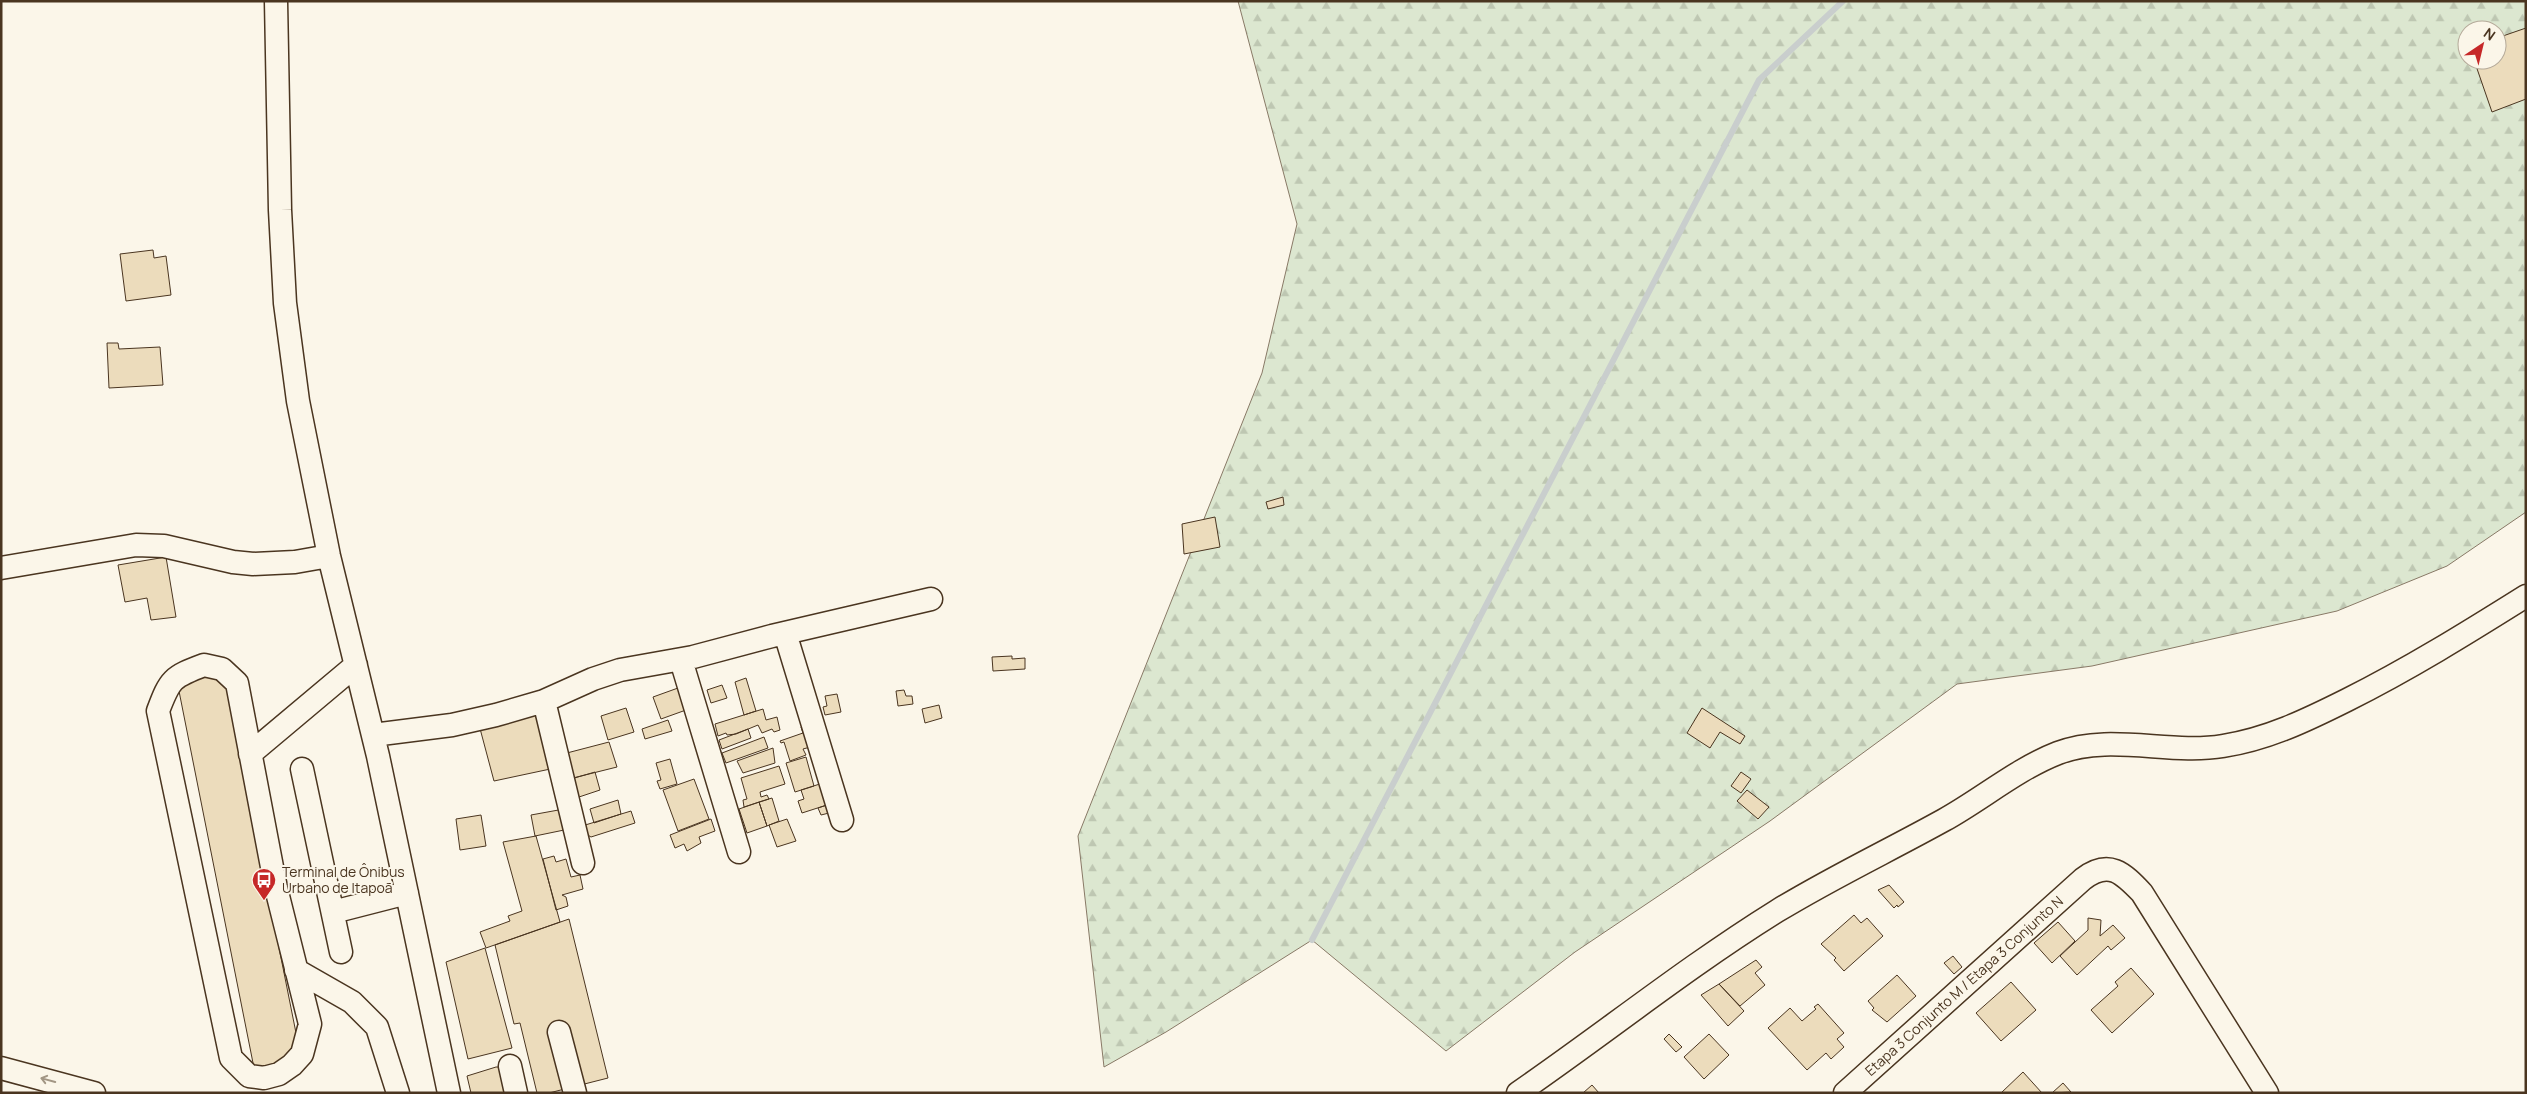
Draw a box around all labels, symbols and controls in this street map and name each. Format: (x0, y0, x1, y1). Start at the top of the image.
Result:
north arrow (2457, 20, 2507, 70)
text: N (2480, 23, 2499, 45)
place label: Terminal de Ônibus Urbano de Itapoã (282, 862, 405, 897)
bus stop icon: Terminal de Ônibus Urbano de Itapoã (251, 867, 277, 901)
street label: Etapa 3 Conjunto M / Etapa 3 Conjunto N (1861, 891, 2067, 1080)
one-way arrow (40, 1075, 56, 1085)

